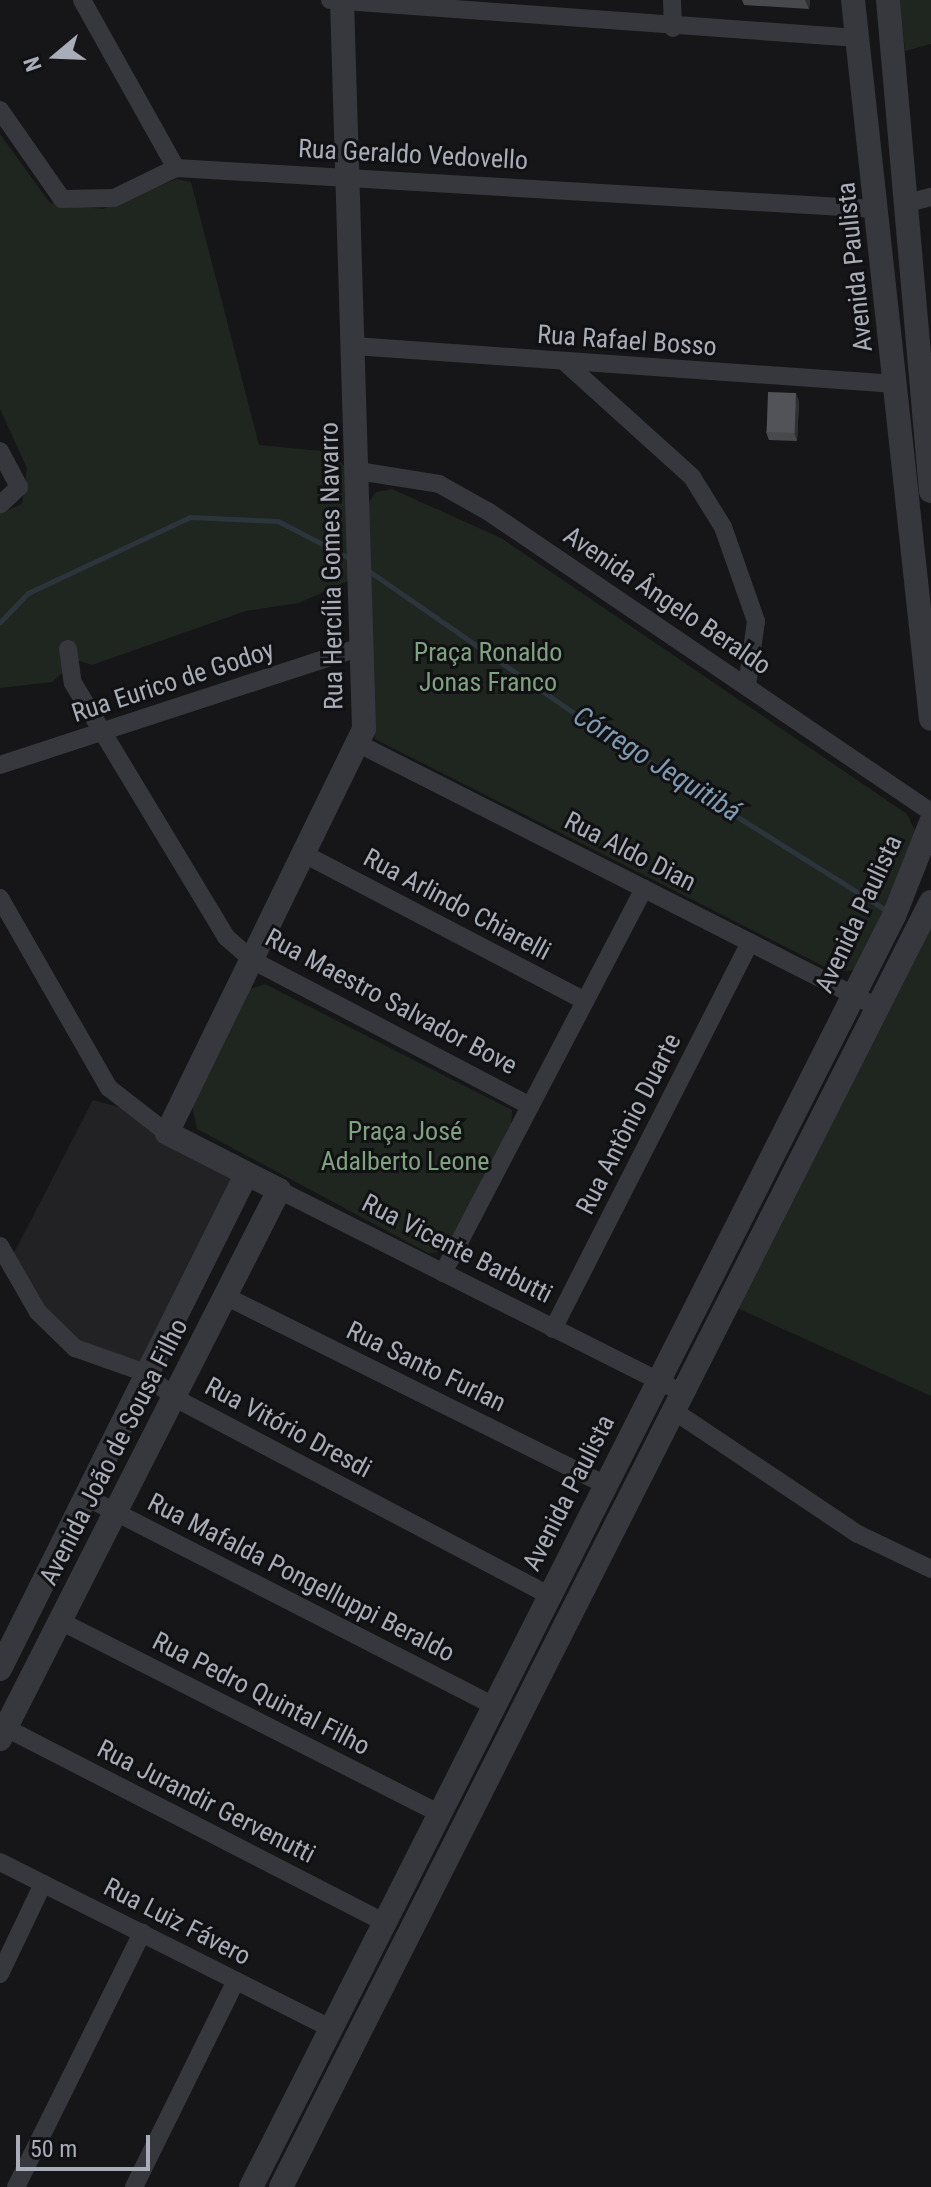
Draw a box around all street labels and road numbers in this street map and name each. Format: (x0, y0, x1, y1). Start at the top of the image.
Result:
street label: Rua Geraldo Vedovello (297, 133, 529, 177)
street label: Avenida Paulista (831, 181, 879, 353)
street label: Rua Rafael Bosso (536, 319, 718, 363)
street label: Rua Hercília Gomes Navarro (314, 422, 350, 710)
street label: Avenida Ângelo Beraldo (557, 520, 777, 682)
street label: Rua Eurico de Godoy (68, 635, 278, 729)
street label: Rua Aldo Dian (559, 806, 701, 898)
street label: Avenida Paulista (809, 830, 909, 998)
street label: Rua Arlindo Chiarelli (358, 842, 556, 968)
street label: Rua Maestro Salvador Bove (260, 922, 522, 1082)
street label: Rua Antônio Duarte (570, 1028, 688, 1220)
street label: Rua Vicente Barbutti (357, 1188, 557, 1310)
street label: Avenida João de Sousa Filho (33, 1314, 195, 1590)
street label: Rua Santo Furlan (341, 1315, 511, 1419)
street label: Rua Vitório Dresdi (199, 1371, 377, 1485)
street label: Avenida Paulista (516, 1410, 622, 1576)
street label: Rua Mafalda Pongelluppi Beraldo (142, 1487, 460, 1669)
street label: Rua Pedro Quintal Filho (147, 1626, 375, 1762)
street label: Rua Jurandir Gervenutti (92, 1734, 320, 1870)
street label: Rua Luiz Fávero (98, 1872, 256, 1972)

